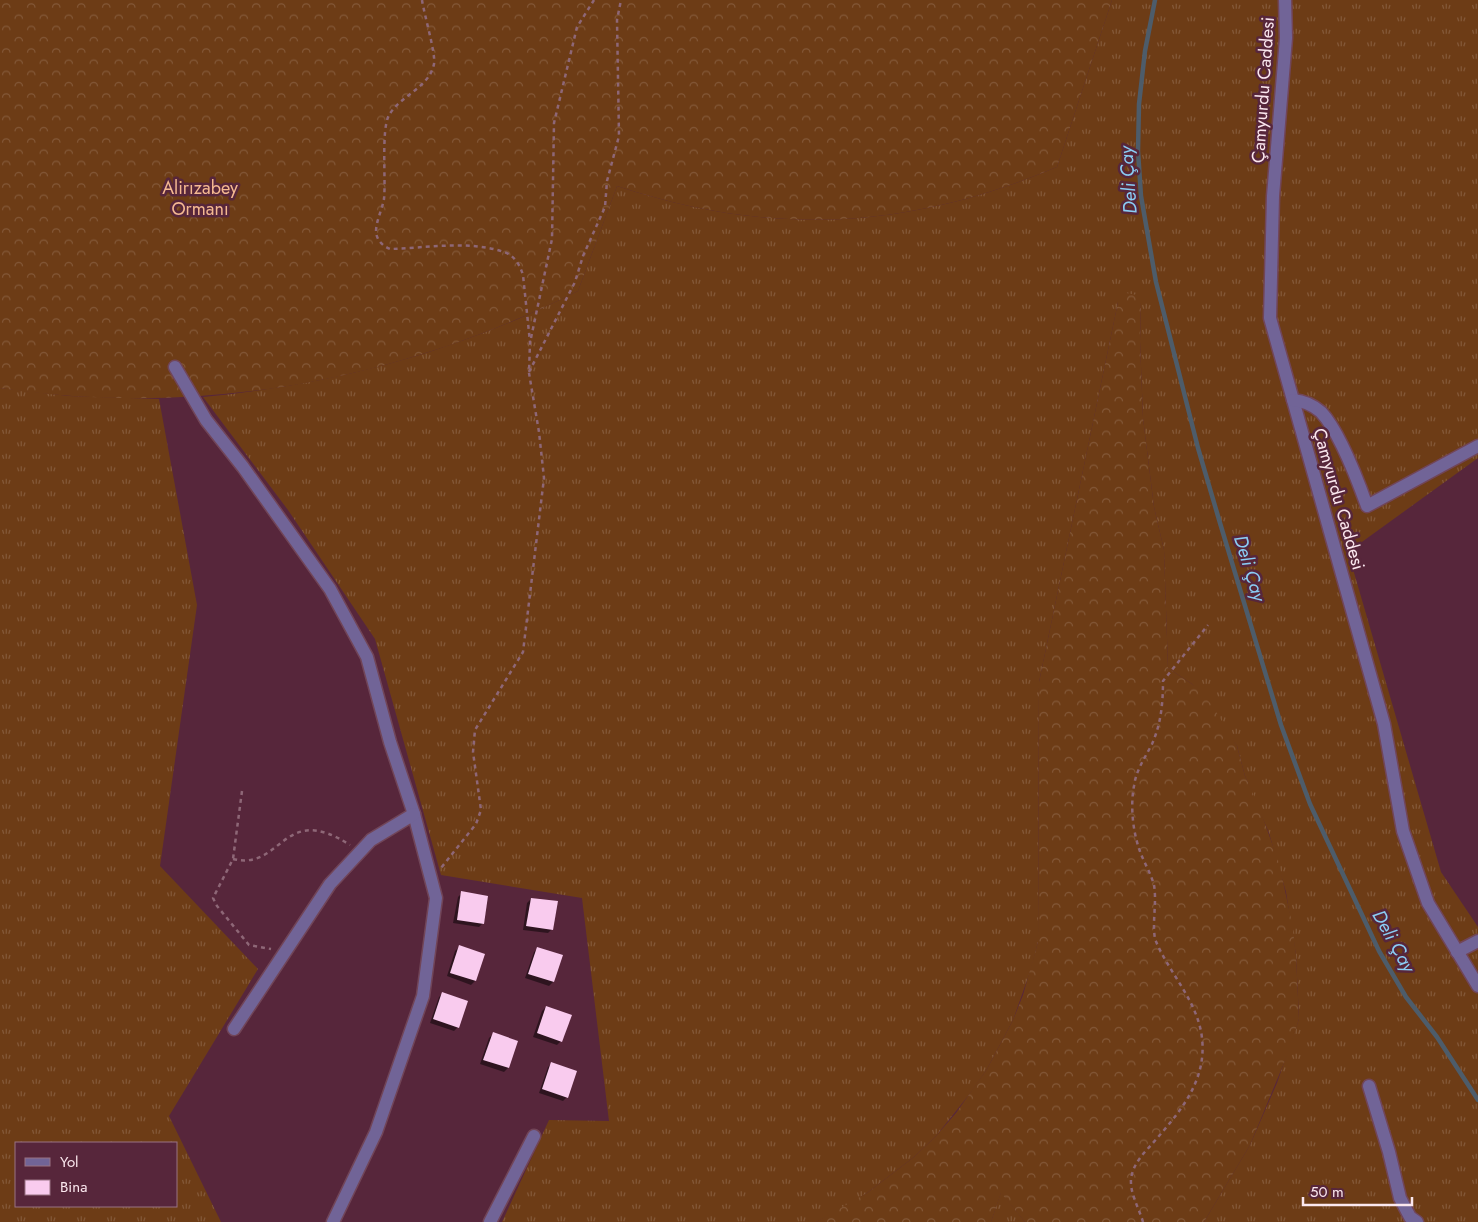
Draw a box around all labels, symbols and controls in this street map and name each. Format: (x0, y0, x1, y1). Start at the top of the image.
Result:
street label: Çamyurdu Caddesi (1245, 16, 1281, 164)
water label: Deli Çay (1112, 143, 1144, 215)
park label: Alirızabey Ormanı (162, 175, 238, 222)
street label: Çamyurdu Caddesi (1306, 425, 1372, 573)
water label: Deli Çay (1227, 532, 1273, 606)
water label: Deli Çay (1366, 905, 1423, 979)
legend (15, 1142, 178, 1207)
text: Yol (60, 1151, 79, 1173)
scale bar (1303, 1174, 1412, 1206)
text: Bina (60, 1176, 87, 1198)
text: 50 m (1310, 1181, 1344, 1203)

